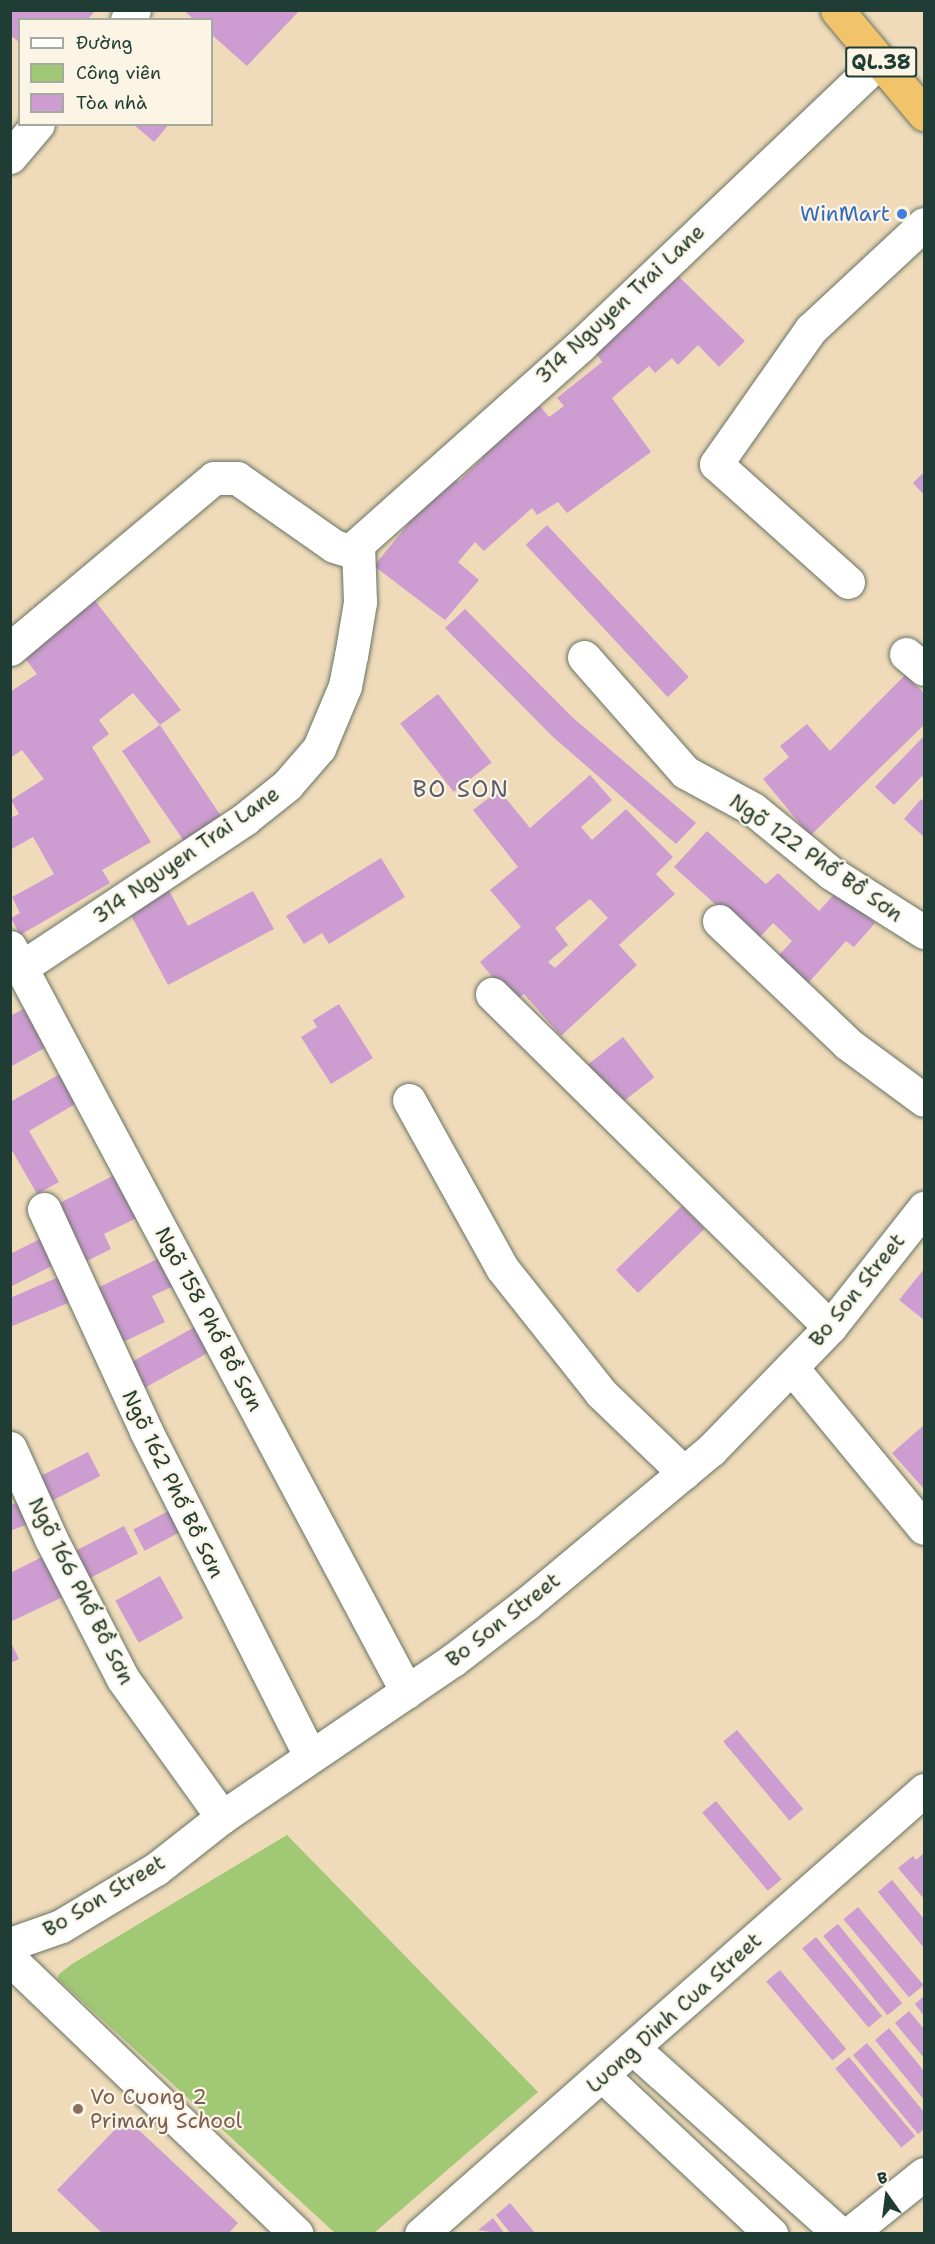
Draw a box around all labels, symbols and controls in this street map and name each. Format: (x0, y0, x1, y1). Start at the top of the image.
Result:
legend (18, 18, 213, 126)
text: Đường (76, 31, 133, 55)
road number: QL.38 (845, 45, 917, 79)
text: Công viên (76, 61, 161, 85)
text: Tòa nhà (76, 91, 147, 115)
place label: WinMart (800, 201, 890, 227)
marker: WinMart (895, 207, 909, 221)
street label: 314 Nguyen Trai Lane (530, 219, 710, 389)
district label: BO SON (412, 776, 510, 804)
street label: 314 Nguyen Trai Lane (88, 781, 284, 929)
street label: Ngõ 122 Phố Bồ Sơn (725, 789, 907, 927)
street label: Ngõ 158 Phố Bồ Sơn (150, 1223, 268, 1415)
street label: Bo Son Street (804, 1228, 910, 1352)
street label: Ngõ 162 Phố Bồ Sơn (117, 1386, 229, 1582)
street label: Ngõ 166 Phố Bồ Sơn (23, 1493, 139, 1689)
street label: Bo Son Street (441, 1568, 565, 1672)
street label: Bo Son Street (38, 1850, 170, 1942)
street label: Luong Dinh Cua Street (581, 1928, 767, 2098)
place label: Vo Cuong 2 Primary School (90, 2084, 242, 2134)
marker: Vo Cuong 2 Primary School (71, 2102, 85, 2116)
north arrow (857, 2166, 917, 2226)
text: B (875, 2167, 890, 2189)

